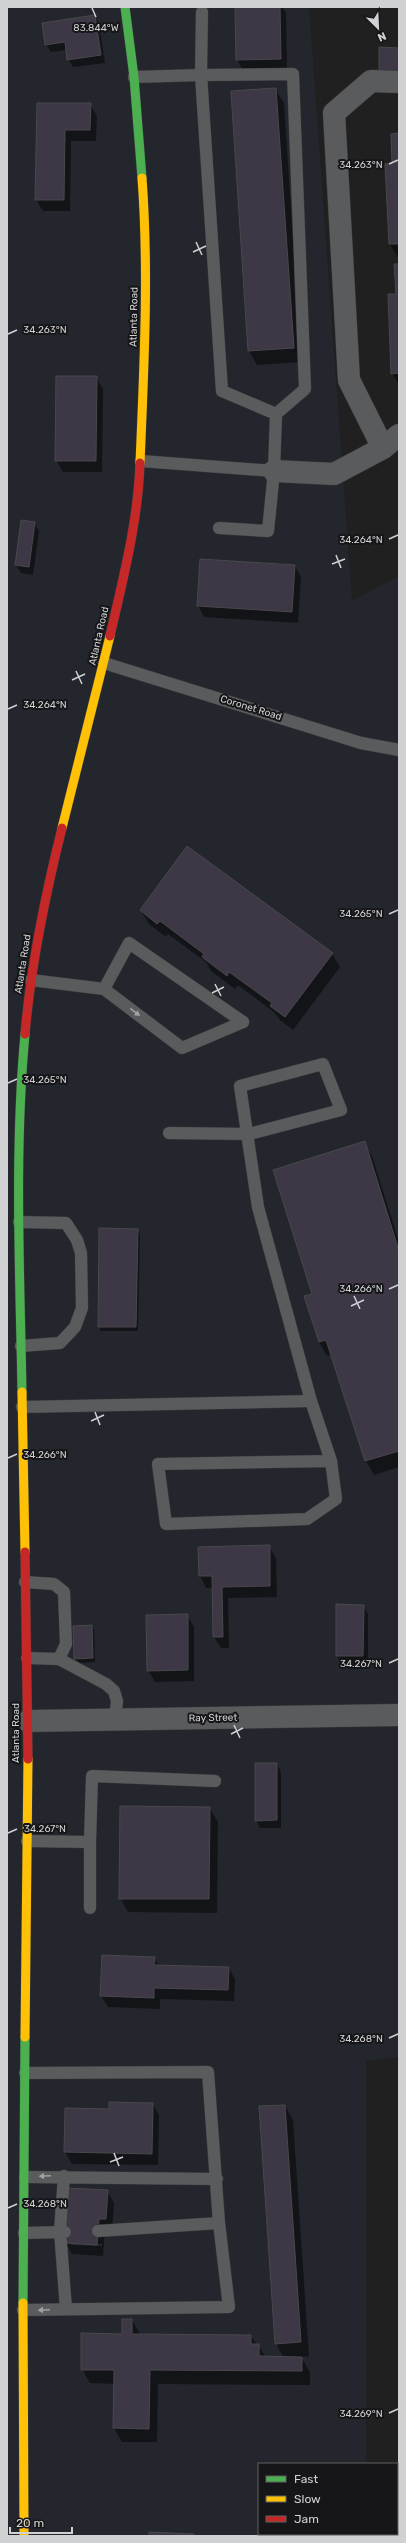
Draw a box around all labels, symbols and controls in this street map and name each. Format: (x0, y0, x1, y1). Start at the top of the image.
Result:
north arrow (358, 8, 398, 48)
text: 83.844°W (73, 22, 119, 34)
text: N (376, 29, 388, 44)
text: 34.263°N (339, 159, 383, 171)
street label: Atlanta Road (127, 287, 141, 347)
text: 34.263°N (23, 324, 67, 336)
text: 34.264°N (339, 534, 383, 546)
street label: Atlanta Road (86, 605, 112, 667)
street label: Coronet Road (219, 693, 283, 723)
text: 34.264°N (23, 699, 67, 711)
text: 34.265°N (339, 908, 383, 920)
street label: Atlanta Road (12, 933, 34, 994)
one-way arrow (129, 1008, 140, 1017)
text: 34.265°N (23, 1074, 67, 1086)
text: 34.266°N (339, 1283, 383, 1295)
text: 34.266°N (23, 1449, 67, 1461)
text: 34.267°N (340, 1658, 382, 1670)
street label: Atlanta Road (10, 1703, 22, 1763)
street label: Ray Street (189, 1712, 237, 1724)
text: 34.267°N (24, 1823, 66, 1835)
text: 34.268°N (339, 2033, 383, 2045)
one-way arrow (38, 2173, 51, 2179)
text: 34.268°N (23, 2198, 67, 2210)
one-way arrow (37, 2307, 50, 2313)
text: 34.269°N (339, 2408, 383, 2420)
legend (258, 2463, 398, 2535)
text: Fast (294, 2472, 318, 2486)
text: Slow (294, 2492, 321, 2506)
scale bar (10, 2509, 72, 2535)
text: Jam (294, 2512, 319, 2526)
text: 20 m (16, 2516, 44, 2530)

